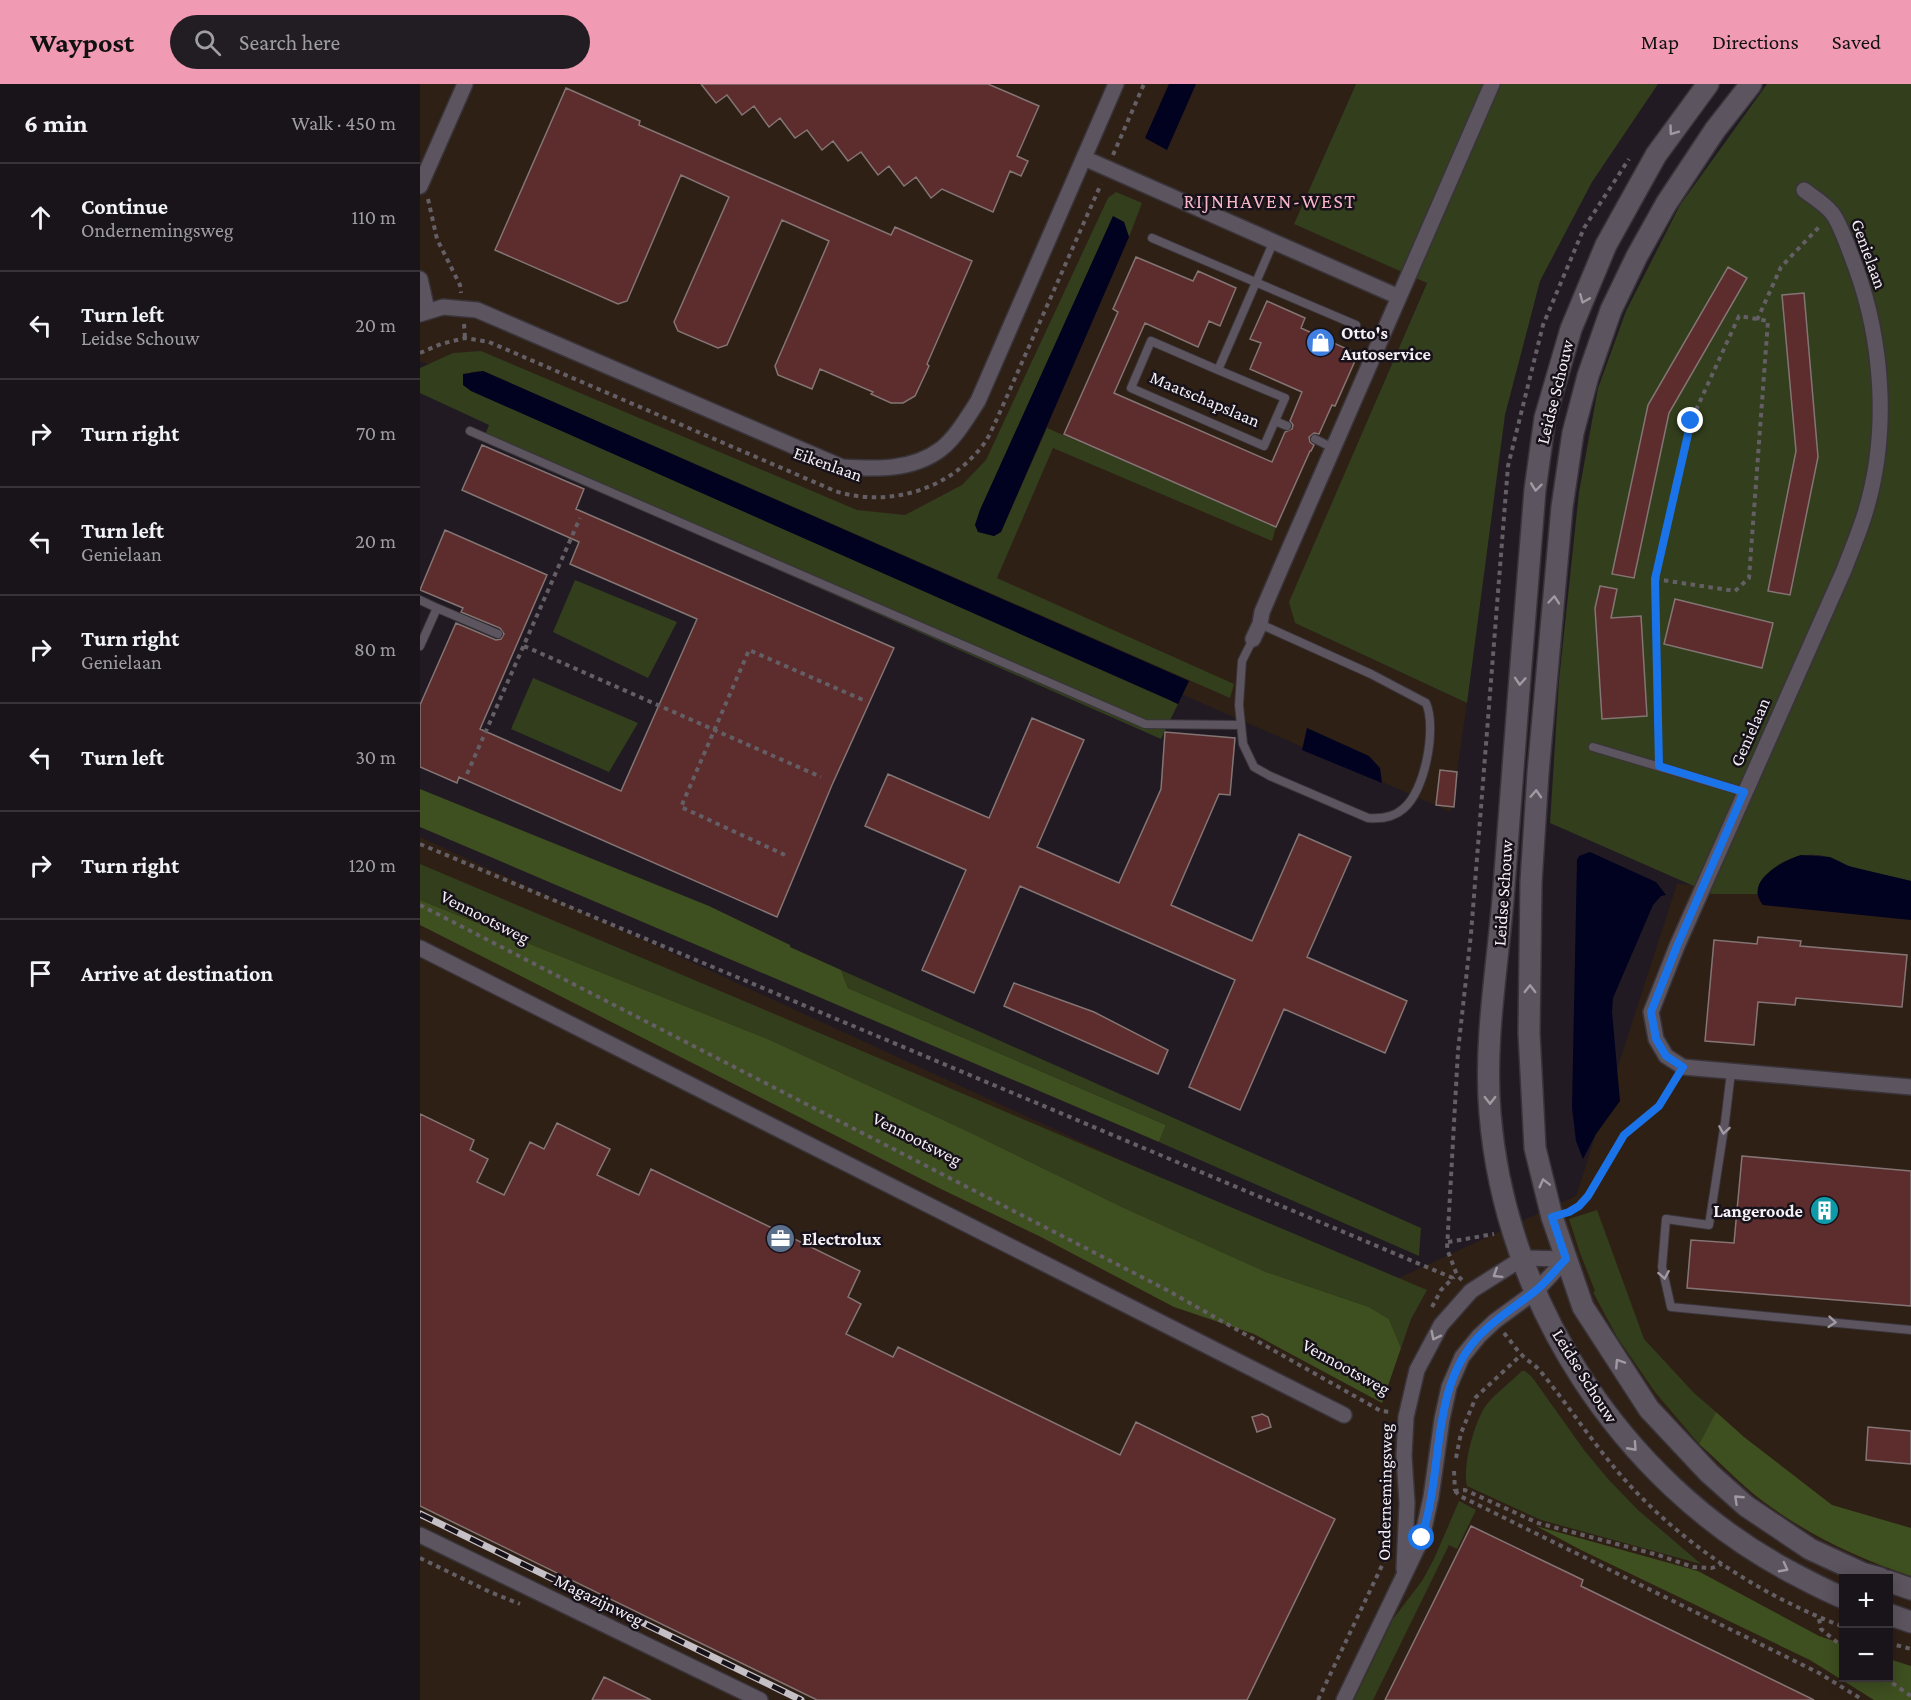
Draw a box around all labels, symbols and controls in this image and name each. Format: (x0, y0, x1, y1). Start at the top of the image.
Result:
search box (170, 15, 590, 69)
icon: search (191, 26, 224, 59)
text: Waypost (30, 27, 134, 58)
text: Search here (239, 30, 340, 55)
text: Map (1641, 30, 1679, 54)
text: Directions (1712, 30, 1799, 54)
text: Saved (1832, 30, 1881, 54)
text: 6 min (24, 109, 88, 138)
text: Walk · 450 m (291, 112, 396, 134)
one-way arrow (1669, 124, 1680, 135)
district label: RIJNHAVEN-WEST (1183, 190, 1357, 213)
text: Continue (81, 194, 168, 219)
icon: ahead (24, 201, 57, 234)
text: 110 m (352, 206, 396, 228)
street label: Genielaan (1847, 216, 1891, 292)
text: Ondernemingsweg (81, 219, 233, 241)
one-way arrow (1579, 292, 1591, 303)
text: Turn left (81, 302, 164, 327)
icon: left (24, 309, 57, 342)
text: 20 m (355, 314, 396, 336)
place label: Otto's Autoservice (1340, 323, 1431, 364)
text: Leidse Schouw (81, 327, 199, 349)
shop icon: Otto's Autoservice (1304, 327, 1336, 359)
street label: Leidse Schouw (1532, 337, 1578, 446)
street label: Maatschapslaan (1147, 367, 1263, 431)
route end (1677, 407, 1703, 433)
icon: right (24, 417, 57, 450)
text: Turn right (81, 421, 179, 446)
text: 70 m (356, 422, 396, 444)
street label: Eikenlaan (791, 442, 865, 486)
one-way arrow (1530, 482, 1543, 491)
text: Turn left (81, 518, 164, 543)
icon: left (24, 525, 57, 558)
text: 20 m (355, 530, 396, 552)
text: Genielaan (81, 543, 162, 565)
one-way arrow (1547, 595, 1560, 604)
text: Turn right (81, 626, 179, 651)
icon: right (24, 633, 57, 666)
text: 80 m (354, 638, 396, 660)
text: Genielaan (81, 651, 162, 673)
one-way arrow (1514, 676, 1527, 685)
street label: Genielaan (1726, 694, 1774, 769)
icon: left (24, 741, 57, 774)
text: Turn left (81, 745, 164, 770)
text: 30 m (355, 746, 396, 768)
one-way arrow (1530, 790, 1543, 799)
street label: Leidse Schouw (1489, 838, 1517, 947)
icon: right (24, 849, 57, 882)
text: Turn right (81, 853, 179, 878)
text: 120 m (349, 854, 396, 876)
street label: Vennootsweg (437, 886, 533, 948)
icon: arrive (24, 957, 57, 990)
text: Arrive at destination (81, 961, 273, 986)
one-way arrow (1524, 984, 1536, 993)
one-way arrow (1484, 1095, 1496, 1104)
street label: Vennootsweg (869, 1108, 965, 1170)
one-way arrow (1718, 1125, 1731, 1135)
one-way arrow (1538, 1178, 1551, 1188)
building icon: Langeroode (1808, 1195, 1840, 1227)
place label: Langeroode (1713, 1201, 1803, 1221)
office icon: Electrolux (765, 1223, 797, 1255)
place label: Electrolux (802, 1229, 882, 1249)
one-way arrow (1493, 1267, 1503, 1279)
one-way arrow (1657, 1270, 1670, 1280)
one-way arrow (1828, 1315, 1837, 1328)
street label: Leidse Schouw (1548, 1325, 1622, 1427)
one-way arrow (1431, 1330, 1442, 1340)
street label: Vennootsweg (1299, 1335, 1394, 1399)
one-way arrow (1615, 1359, 1627, 1369)
street label: Ondernemingsweg (1374, 1423, 1396, 1561)
one-way arrow (1626, 1440, 1637, 1450)
one-way arrow (1734, 1495, 1745, 1506)
route start (1408, 1524, 1434, 1550)
one-way arrow (1778, 1561, 1788, 1572)
street label: Magazijnweg (551, 1570, 647, 1631)
map controls (1839, 1574, 1893, 1682)
button: + (1839, 1574, 1893, 1628)
button: − (1839, 1628, 1893, 1682)

